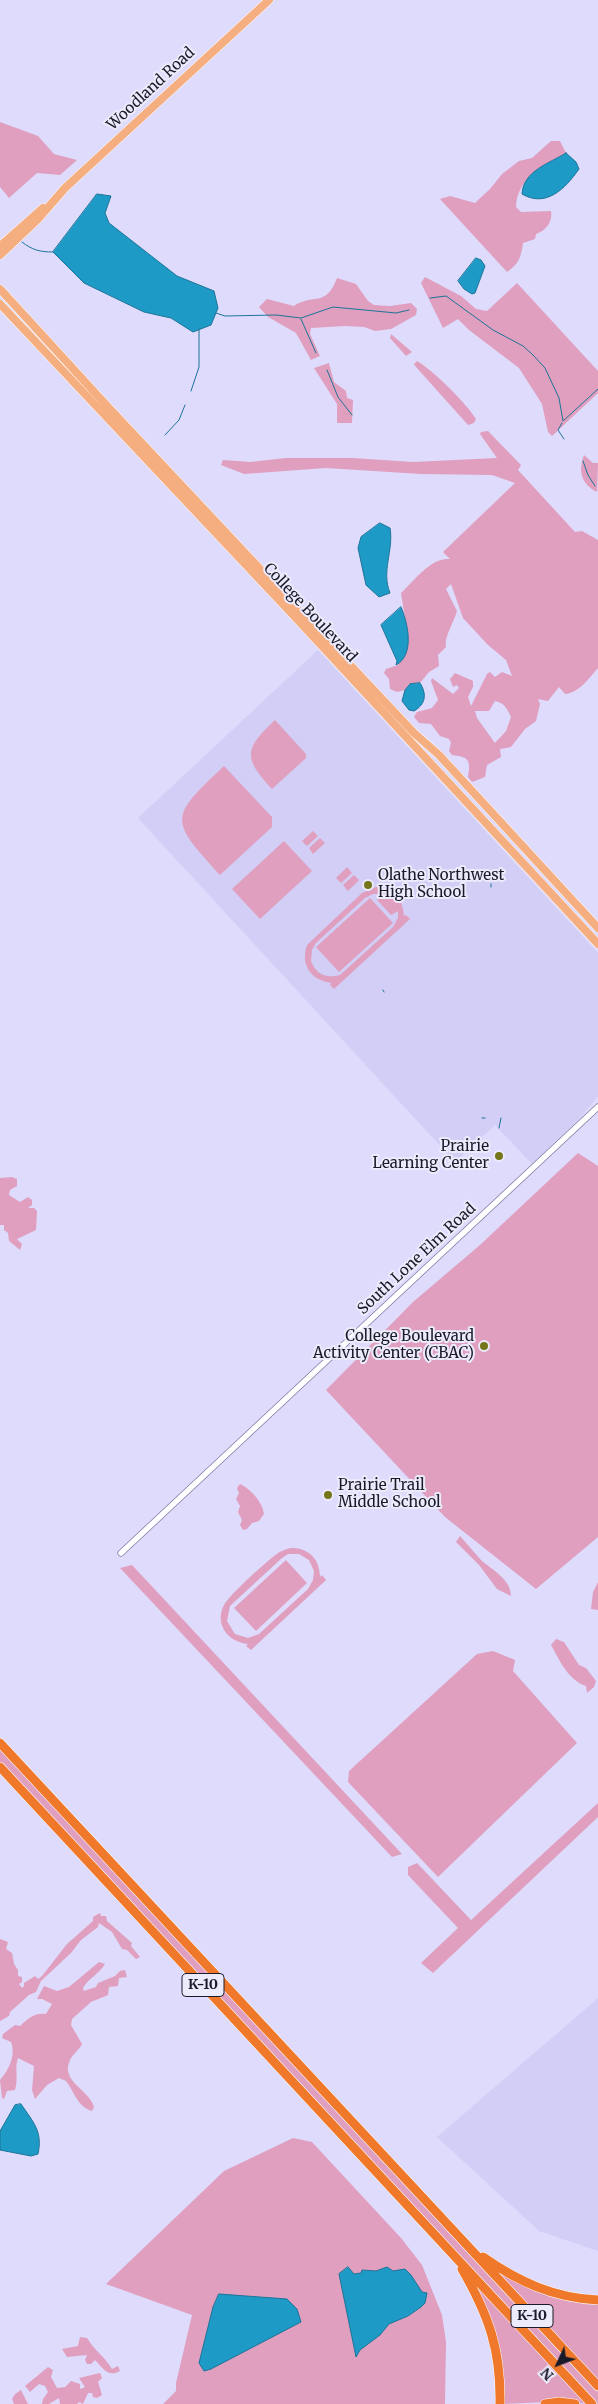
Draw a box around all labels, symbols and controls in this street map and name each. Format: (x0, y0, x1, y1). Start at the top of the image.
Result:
street label: Woodland Road (103, 44, 199, 134)
street label: College Boulevard (260, 560, 360, 666)
place label: Olathe Northwest High School (378, 867, 504, 902)
marker: Olathe Northwest High School (362, 879, 374, 891)
place label: Prairie Learning Center (372, 1138, 489, 1173)
marker: Prairie Learning Center (493, 1150, 505, 1162)
street label: South Lone Elm Road (354, 1200, 480, 1318)
place label: College Boulevard Activity Center (CBAC) (313, 1328, 474, 1363)
marker: College Boulevard Activity Center (CBAC) (478, 1340, 490, 1352)
place label: Prairie Trail Middle School (338, 1477, 441, 1512)
marker: Prairie Trail Middle School (322, 1489, 334, 1501)
road number: K-10 (182, 1974, 224, 1996)
road number: K-10 (511, 2304, 553, 2328)
north arrow (533, 2339, 583, 2389)
text: N (537, 2364, 557, 2384)

